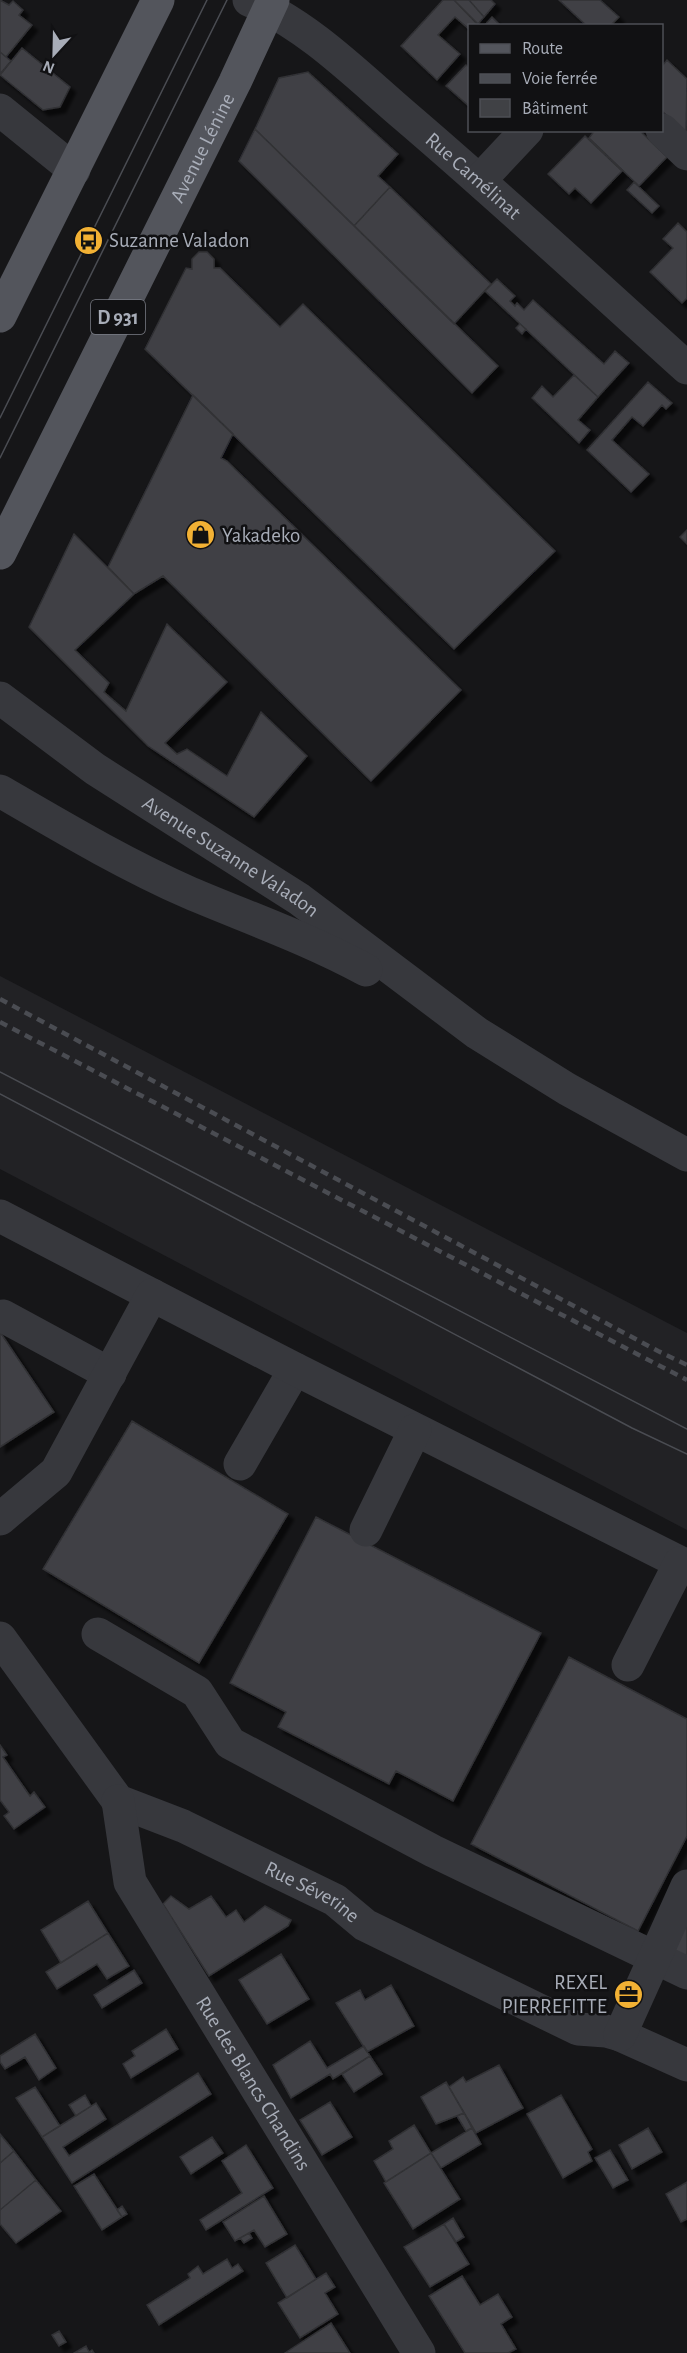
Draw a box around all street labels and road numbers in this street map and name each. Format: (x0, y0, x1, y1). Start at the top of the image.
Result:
street label: Avenue Lénine (167, 90, 239, 206)
street label: Rue Camélinat (421, 129, 525, 224)
road number: D 931 (91, 300, 145, 334)
street label: Avenue Suzanne Valadon (139, 792, 323, 921)
street label: Rue Séverine (261, 1858, 363, 1927)
street label: Rue des Blancs Chandins (192, 1993, 314, 2174)

